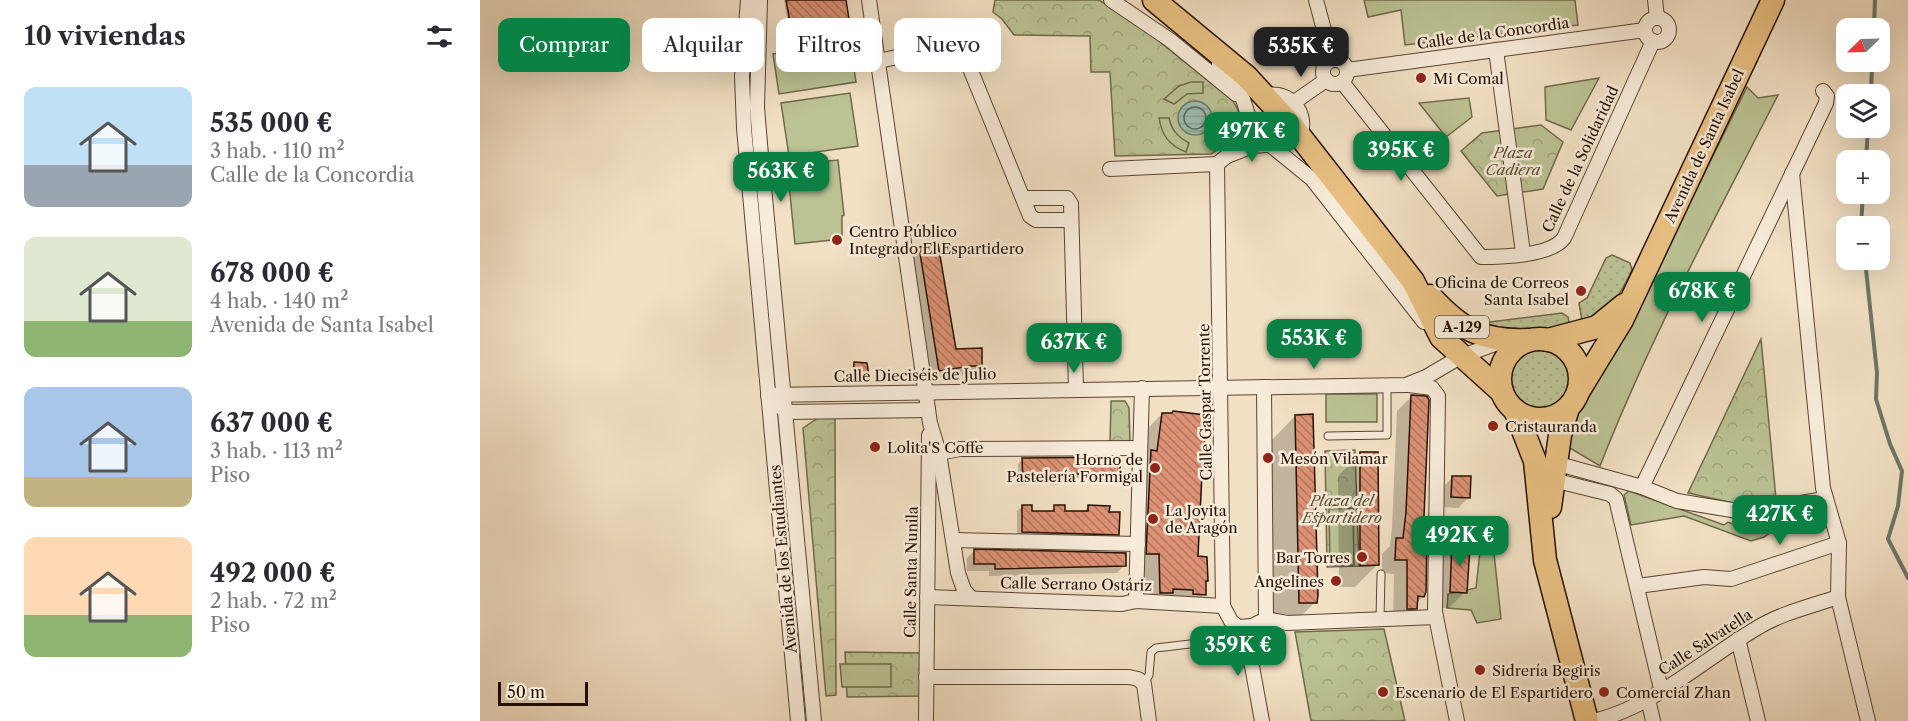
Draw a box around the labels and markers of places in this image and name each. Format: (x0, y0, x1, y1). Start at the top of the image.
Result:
pin: 535K € (1252, 27, 1350, 78)
place label: Mi Comal (1433, 69, 1504, 88)
marker: Mi Comal (1414, 71, 1428, 85)
pin: 497K € (1203, 112, 1301, 163)
pin: 395K € (1352, 131, 1450, 182)
pin: 563K € (732, 152, 830, 203)
place label: Centro Público Integrado El Espartidero (849, 222, 1024, 258)
marker: Centro Público Integrado El Espartidero (830, 233, 844, 247)
pin: 678K € (1653, 272, 1751, 323)
place label: Oficina de Correos Santa Isabel (1435, 273, 1570, 309)
marker: Oficina de Correos Santa Isabel (1574, 284, 1588, 298)
pin: 553K € (1265, 319, 1363, 370)
pin: 637K € (1025, 323, 1123, 374)
place label: Cristauranda (1505, 417, 1597, 436)
marker: Cristauranda (1486, 419, 1500, 433)
place label: Lolita'S Coffe (887, 438, 984, 457)
marker: Lolita'S Coffe (868, 440, 882, 454)
place label: Mesón Vilamar (1280, 449, 1388, 468)
place label: Horno de Pastelería Formigal (1006, 450, 1144, 486)
marker: Mesón Vilamar (1261, 451, 1275, 465)
marker: Horno de Pastelería Formigal (1148, 461, 1162, 475)
pin: 427K € (1731, 495, 1829, 546)
place label: La Joyita de Aragón (1165, 501, 1238, 537)
marker: La Joyita de Aragón (1146, 512, 1160, 526)
pin: 492K € (1411, 516, 1509, 567)
place label: Bar Torres (1276, 548, 1350, 567)
marker: Bar Torres (1355, 550, 1369, 564)
place label: Angelines (1253, 572, 1324, 591)
marker: Angelines (1329, 574, 1343, 588)
pin: 359K € (1189, 626, 1287, 677)
place label: Sidrería Begiris (1492, 661, 1601, 680)
marker: Sidrería Begiris (1473, 663, 1487, 677)
place label: Escenario de El Espartidero (1395, 683, 1593, 702)
place label: Comercial Zhan (1616, 683, 1731, 702)
marker: Escenario de El Espartidero (1376, 685, 1390, 699)
marker: Comercial Zhan (1597, 685, 1611, 699)

